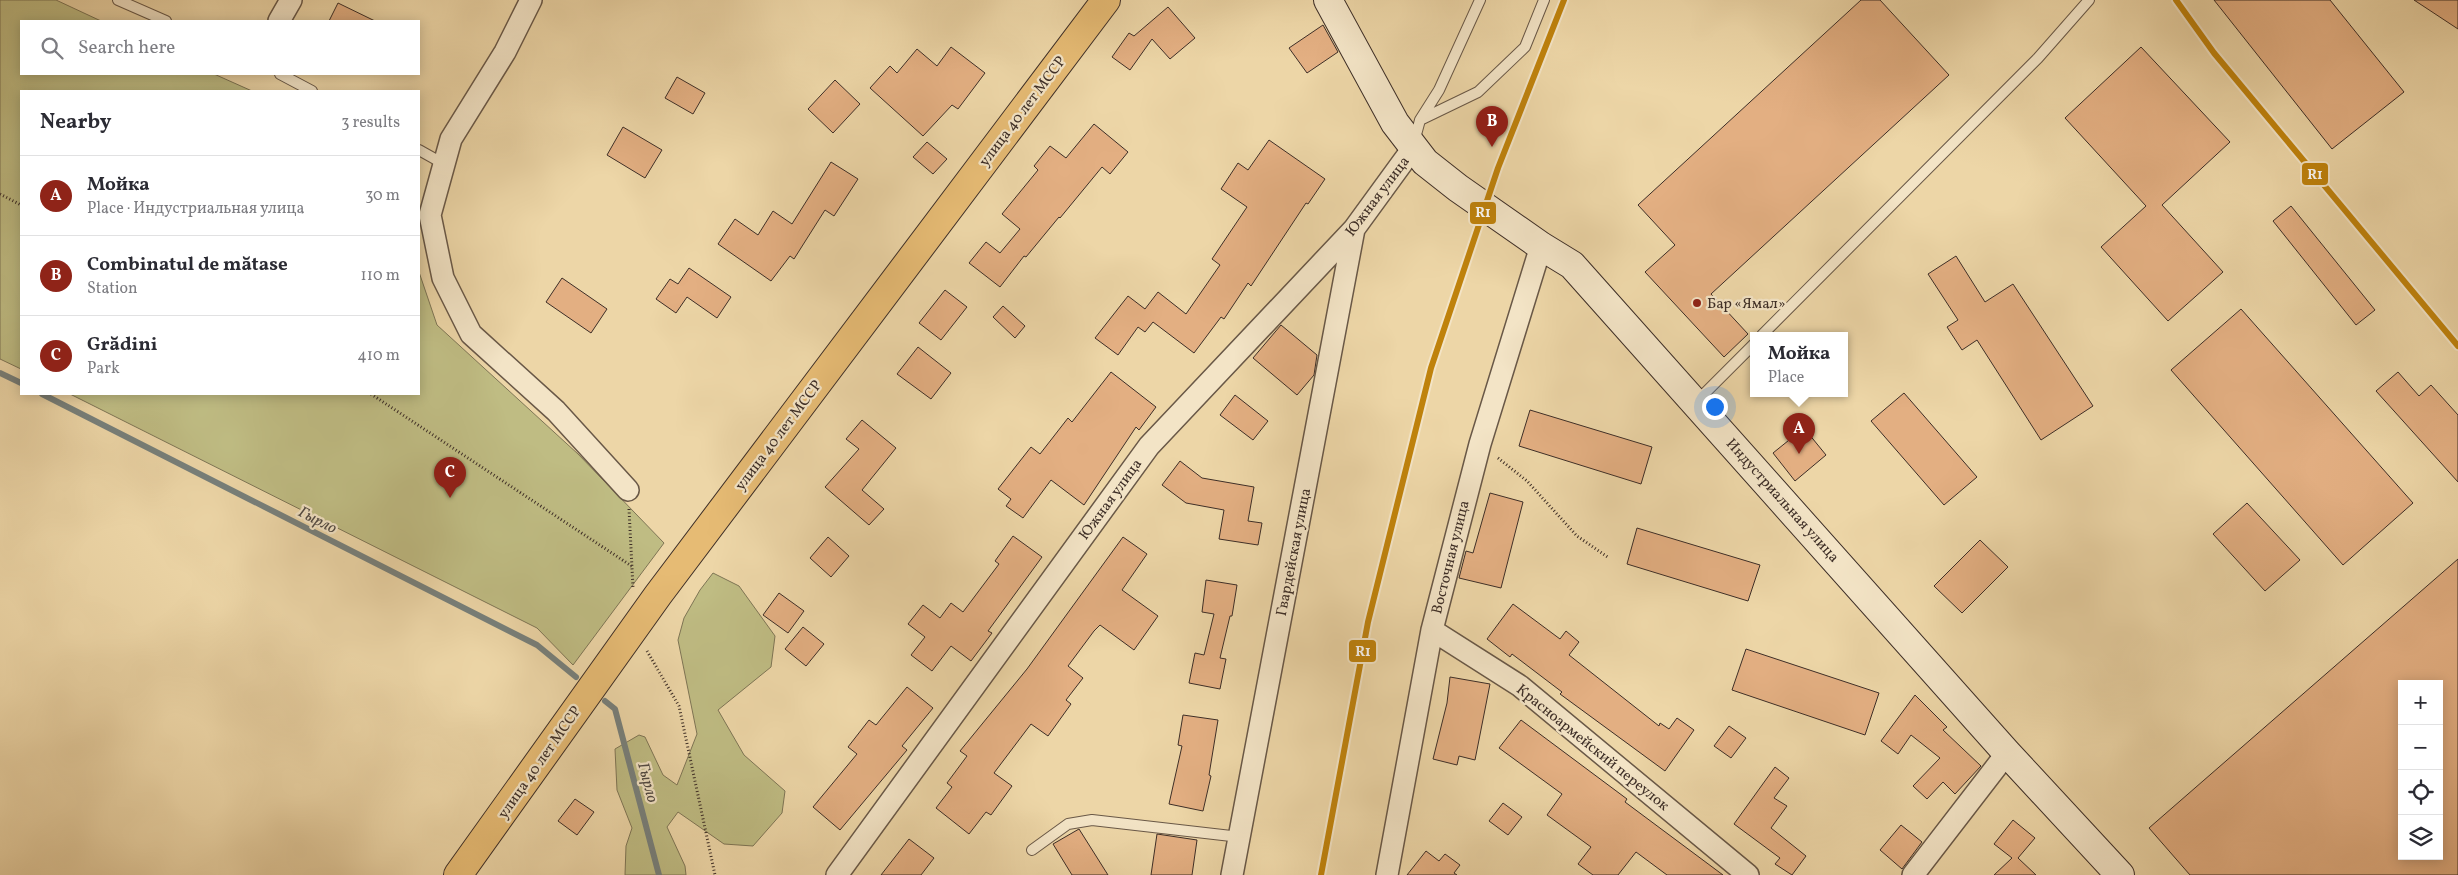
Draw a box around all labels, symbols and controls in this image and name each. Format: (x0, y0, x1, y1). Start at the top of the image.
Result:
search box (20, 20, 420, 75)
icon: search (38, 34, 66, 62)
text: Search here (78, 35, 175, 61)
street label: улица 40 лет МССР (975, 52, 1072, 171)
pin: B (1476, 106, 1508, 147)
text: Nearby (40, 108, 111, 137)
text: 3 results (341, 112, 400, 134)
street label: Южная улица (1341, 152, 1415, 242)
line badge: R1 (2301, 162, 2329, 186)
text: R1 (2307, 166, 2323, 185)
text: Мойка (87, 172, 150, 198)
text: A (50, 185, 62, 207)
text: 30 m (365, 185, 400, 207)
text: Place · Индустриальная улица (87, 198, 304, 220)
line badge: R1 (1469, 201, 1497, 225)
text: R1 (1475, 204, 1491, 223)
text: Combinatul de mătase (87, 252, 288, 278)
text: B (51, 265, 61, 287)
text: 110 m (361, 265, 400, 287)
text: Station (87, 278, 138, 300)
place label: Бар «Ямал» (1707, 294, 1786, 315)
marker: Бар «Ямал» (1691, 297, 1703, 309)
text: Grădini (87, 332, 157, 358)
popup (1750, 332, 1848, 397)
text: Мойка (1768, 341, 1830, 367)
text: C (51, 345, 61, 367)
text: 410 m (357, 345, 400, 367)
text: Park (87, 358, 120, 380)
text: Place (1768, 367, 1804, 389)
street label: улица 40 лет МССР (731, 376, 828, 495)
your location (1702, 394, 1728, 420)
pin: A (1783, 413, 1815, 454)
street label: Индустриальная улица (1720, 434, 1843, 568)
street label: Южная улица (1075, 455, 1148, 545)
pin: C (434, 457, 466, 498)
street label: Гвардейская улица (1272, 486, 1317, 618)
street label: Восточная улица (1427, 498, 1476, 616)
water label: Гырло (294, 502, 341, 540)
line badge: R1 (1348, 639, 1377, 663)
text: R1 (1355, 643, 1371, 662)
street label: Красноармейский переулок (1511, 680, 1673, 816)
map controls (2398, 680, 2443, 860)
button: + (2398, 680, 2443, 725)
street label: улица 40 лет МССР (493, 702, 587, 823)
button: − (2398, 725, 2443, 770)
water label: Гырло (631, 760, 663, 806)
button: locate (2398, 770, 2443, 815)
button: layers (2398, 815, 2443, 860)

